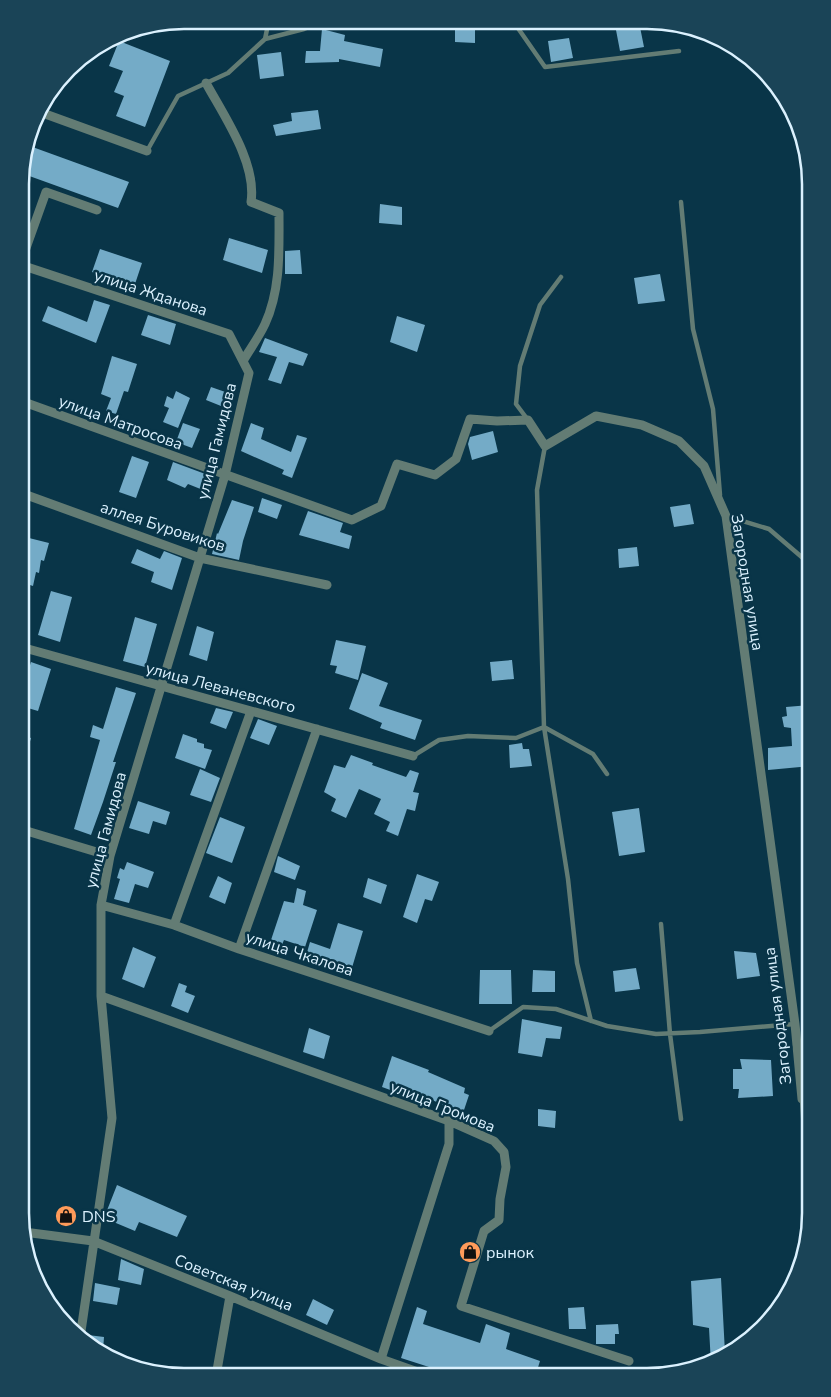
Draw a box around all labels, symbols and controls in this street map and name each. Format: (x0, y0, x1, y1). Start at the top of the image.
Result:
street label: улица Жданова (91, 264, 210, 322)
street label: улица Гамидова (192, 381, 242, 502)
street label: улица Матросова (55, 390, 186, 456)
street label: аллея Буровиков (97, 496, 228, 558)
street label: Загородная улица (725, 512, 769, 652)
street label: улица Леваневского (143, 657, 298, 719)
street label: улица Гамидова (80, 770, 132, 891)
street label: улица Чкалова (243, 926, 356, 982)
street label: Загородная улица (759, 946, 797, 1086)
street label: улица Громова (387, 1076, 499, 1138)
shop icon: DNS (54, 1204, 78, 1228)
place label: DNS (82, 1206, 116, 1228)
shop icon: рынок (458, 1240, 482, 1264)
place label: рынок (486, 1242, 535, 1264)
street label: Советская улица (171, 1249, 296, 1317)

